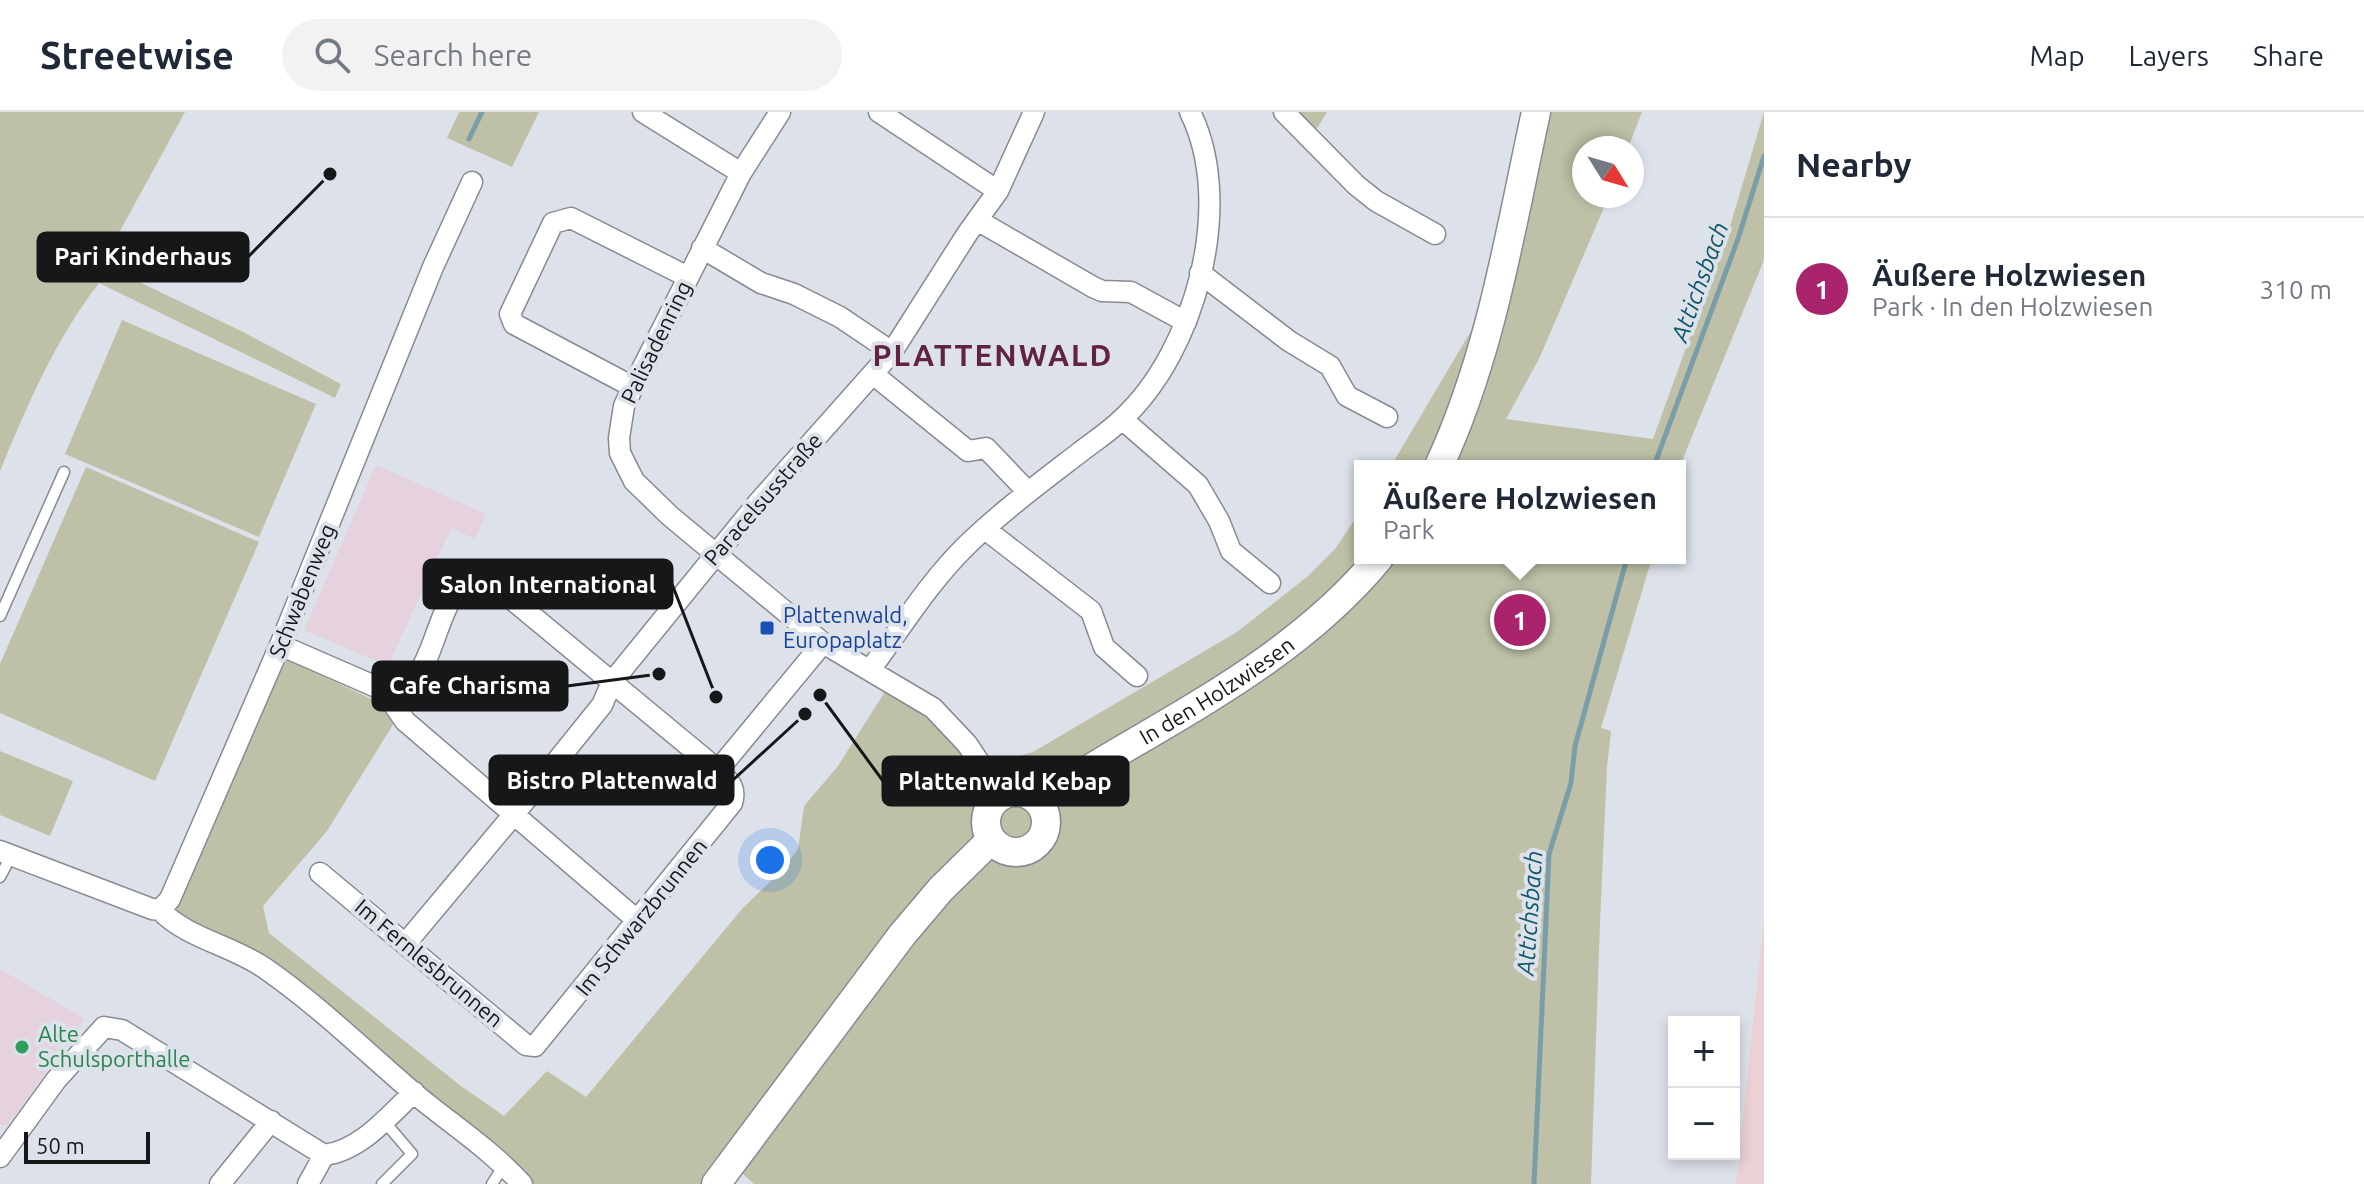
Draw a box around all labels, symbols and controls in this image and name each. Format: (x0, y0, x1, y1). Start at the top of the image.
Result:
search box (282, 19, 842, 91)
icon: search (310, 33, 354, 77)
text: Streetwise (40, 34, 234, 76)
text: Search here (374, 38, 532, 72)
text: Map (2029, 40, 2085, 71)
text: Layers (2129, 40, 2209, 71)
text: Share (2253, 40, 2324, 71)
north arrow (1572, 136, 1644, 208)
text: Nearby (1796, 145, 1911, 183)
water label: Attichsbach (1665, 218, 1734, 346)
callout: Pari Kinderhaus (38, 233, 248, 281)
text: Pari Kinderhaus (54, 243, 232, 270)
text: Äußere Holzwiesen (1872, 258, 2146, 292)
text: 1 (1815, 275, 1829, 304)
text: 310 m (2260, 275, 2332, 304)
street label: Palisadenring (615, 277, 696, 407)
text: Park · In den Holzwiesen (1872, 292, 2153, 321)
district label: PLATTENWALD (873, 338, 1113, 372)
street label: Paracelsusstraße (698, 428, 827, 570)
popup (1354, 460, 1686, 564)
text: Äußere Holzwiesen (1383, 481, 1657, 515)
text: Park (1383, 515, 1435, 544)
street label: Schwabenweg (263, 520, 340, 661)
callout: Salon International (424, 560, 672, 608)
text: Salon International (440, 571, 656, 598)
pin: 1 (1494, 590, 1546, 650)
place label: Plattenwald, Europaplatz (783, 602, 908, 652)
marker: Plattenwald, Europaplatz (758, 619, 776, 637)
street label: In den Holzwiesen (1135, 631, 1299, 749)
callout: Cafe Charisma (373, 662, 567, 710)
text: Cafe Charisma (389, 672, 551, 699)
callout: Bistro Plattenwald (490, 756, 733, 804)
callout: Plattenwald Kebap (883, 757, 1128, 805)
text: Bistro Plattenwald (506, 767, 718, 794)
text: Plattenwald Kebap (898, 768, 1112, 795)
street label: Im Schwarzbrunnen (570, 833, 711, 1000)
your location (750, 840, 790, 880)
water label: Attichsbach (1512, 850, 1547, 977)
street label: Im Fernlesbrunnen (350, 893, 508, 1032)
map controls (1668, 1016, 1740, 1160)
button: + (1668, 1016, 1740, 1088)
place label: Alte Schulsporthalle (38, 1021, 190, 1071)
marker: Alte Schulsporthalle (13, 1038, 31, 1056)
button: − (1668, 1088, 1740, 1160)
scale bar (24, 1128, 150, 1164)
text: 50 m (36, 1133, 85, 1158)

